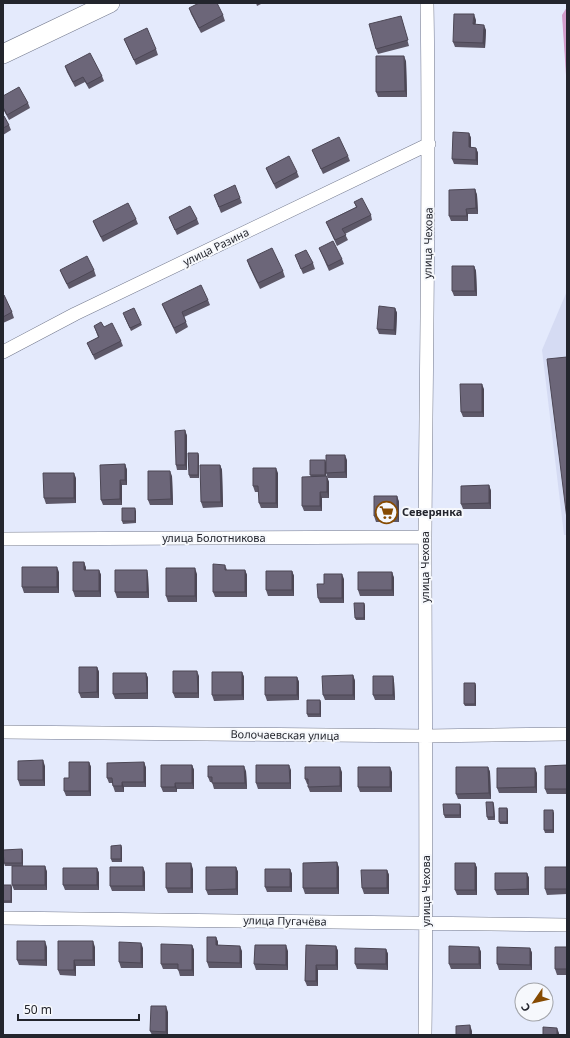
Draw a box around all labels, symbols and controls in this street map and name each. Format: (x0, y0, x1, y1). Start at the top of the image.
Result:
street label: улица Чехова (419, 207, 436, 279)
street label: улица Разина (180, 224, 251, 269)
supermarket icon: Северянка (374, 499, 400, 525)
place label: Северянка (402, 504, 462, 519)
street label: улица Болотникова (162, 530, 266, 545)
street label: улица Чехова (417, 531, 432, 603)
street label: Волочаевская улица (230, 726, 340, 743)
street label: улица Чехова (418, 855, 433, 927)
street label: улица Пугачёва (243, 912, 327, 929)
north arrow (514, 982, 554, 1022)
scale bar (18, 996, 139, 1022)
text: 50 m (24, 1001, 52, 1018)
text: С (517, 1001, 534, 1015)

